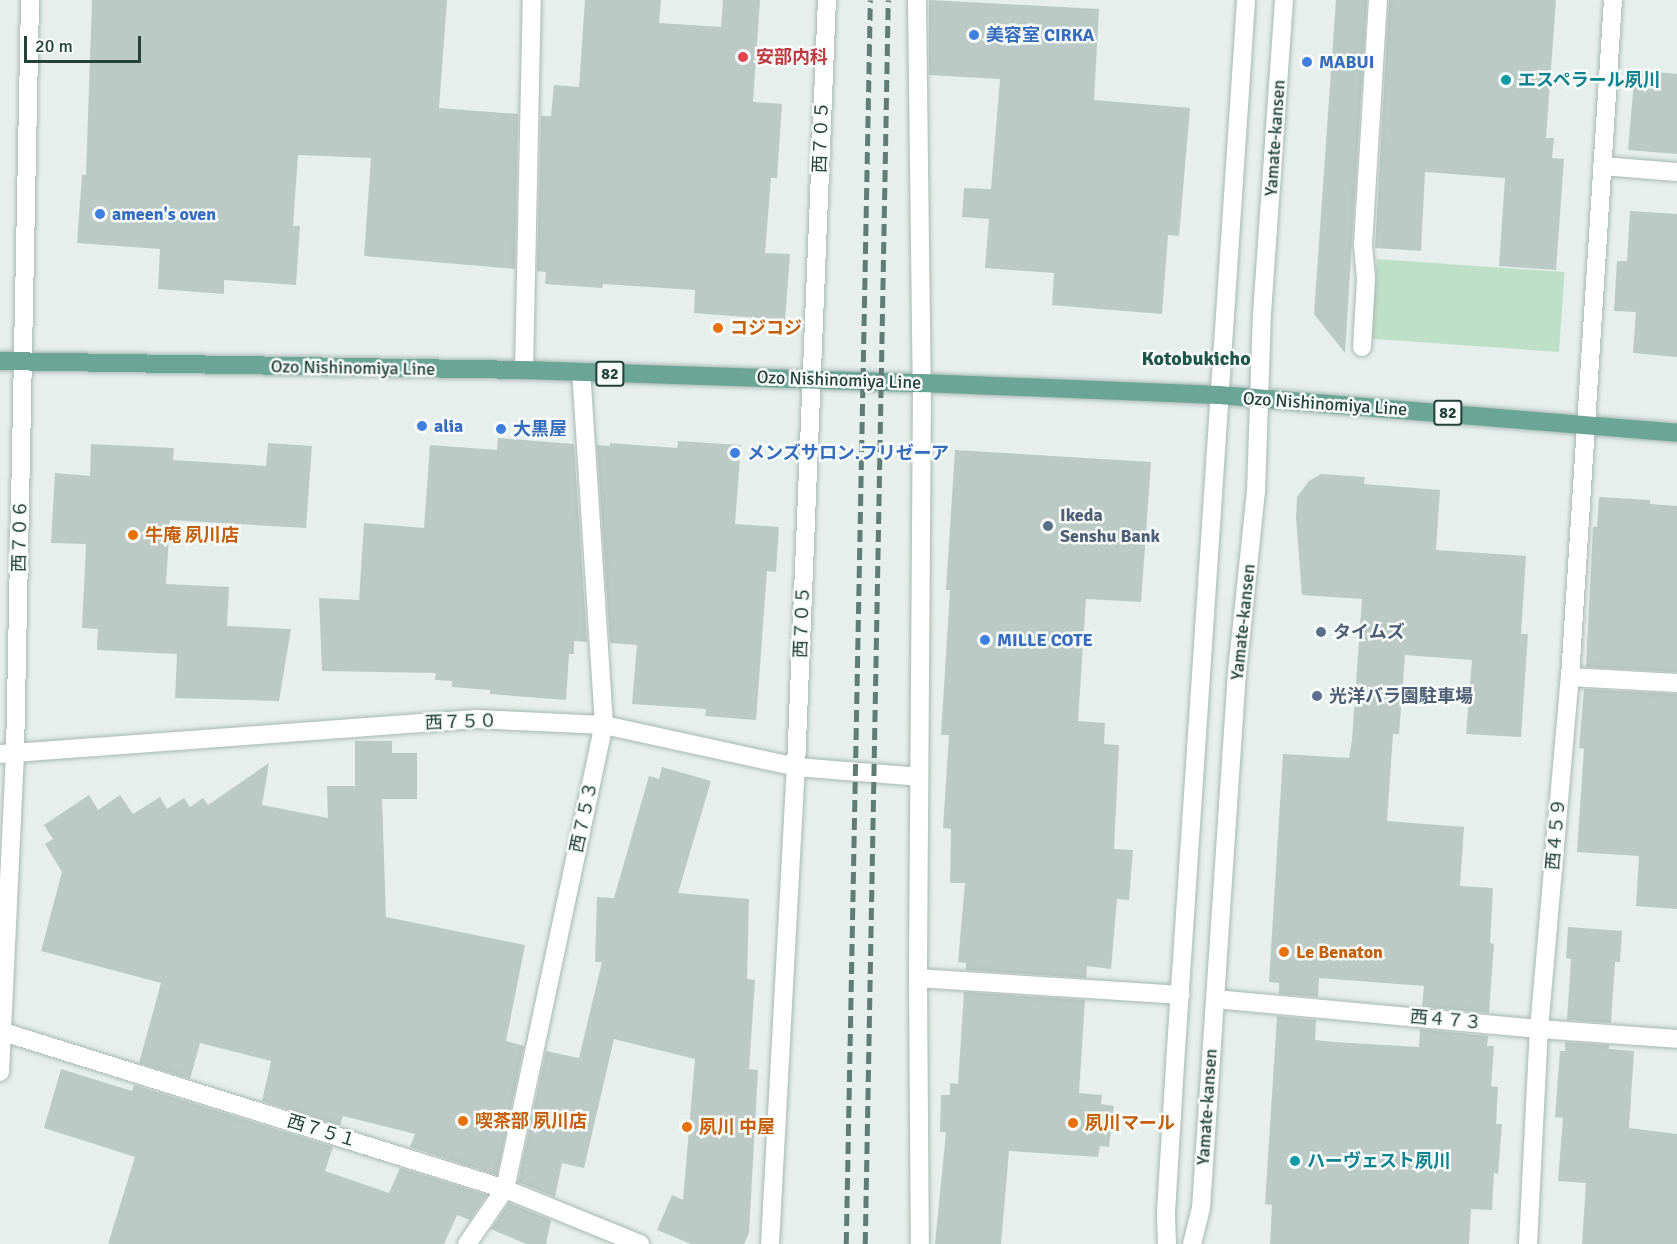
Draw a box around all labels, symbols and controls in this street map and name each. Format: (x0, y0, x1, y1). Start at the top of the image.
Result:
scale bar (27, 24, 144, 62)
place label: 美容室 CIRKA (986, 24, 1094, 46)
marker: 美容室 CIRKA (967, 28, 981, 42)
text: 20 m (35, 35, 73, 57)
place label: 安部内科 (756, 46, 828, 68)
marker: 安部内科 (734, 48, 752, 66)
place label: MABUI (1319, 51, 1374, 73)
marker: MABUI (1300, 55, 1314, 69)
place label: エスペラール夙川 (1518, 69, 1662, 91)
marker: エスペラール夙川 (1499, 73, 1513, 87)
street label: Yamate-kansen (1260, 79, 1290, 197)
street label: 西７０５ (809, 101, 833, 173)
place label: ameen's oven (112, 203, 216, 225)
marker: ameen's oven (93, 207, 107, 221)
place label: コジコジ (730, 317, 802, 339)
marker: コジコジ (711, 321, 725, 335)
district label: Kotobukicho (1141, 346, 1251, 370)
street label: Ozo Nishinomiya Line (271, 356, 435, 380)
road number: 82 (595, 361, 625, 387)
street label: Ozo Nishinomiya Line (756, 366, 922, 394)
street label: Ozo Nishinomiya Line (1242, 387, 1408, 421)
road number: 82 (1433, 400, 1463, 426)
place label: alia (434, 415, 463, 437)
place label: 大黒屋 (513, 418, 567, 440)
marker: alia (415, 419, 429, 433)
marker: 大黒屋 (494, 422, 508, 436)
place label: メンズサロン.フリゼーア (747, 442, 950, 464)
marker: メンズサロン.フリゼーア (728, 446, 742, 460)
street label: 西７０６ (9, 500, 31, 572)
place label: Ikeda Senshu Bank (1060, 505, 1160, 548)
marker: Ikeda Senshu Bank (1041, 519, 1055, 533)
place label: 牛庵 夙川店 (145, 524, 239, 546)
marker: 牛庵 夙川店 (126, 528, 140, 542)
street label: Yamate-kansen (1226, 563, 1260, 681)
street label: 西７０５ (790, 586, 814, 658)
place label: タイムズ (1333, 621, 1405, 643)
marker: タイムズ (1314, 625, 1328, 639)
place label: MILLE COTE (997, 629, 1093, 651)
marker: MILLE COTE (978, 633, 992, 647)
place label: 光洋バラ園駐車場 (1329, 685, 1473, 707)
marker: 光洋バラ園駐車場 (1310, 689, 1324, 703)
street label: 西７５０ (425, 710, 497, 734)
street label: 西７５３ (566, 780, 602, 854)
street label: 西４５９ (1542, 797, 1570, 871)
place label: Le Benaton (1296, 941, 1383, 963)
marker: Le Benaton (1277, 945, 1291, 959)
street label: 西４７３ (1409, 1006, 1483, 1034)
street label: Yamate-kansen (1192, 1048, 1222, 1166)
street label: 西７５１ (284, 1110, 360, 1152)
place label: 喫茶部 夙川店 (475, 1110, 587, 1132)
place label: 夙川マール (1085, 1112, 1175, 1134)
marker: 喫茶部 夙川店 (456, 1114, 470, 1128)
place label: 夙川 中屋 (699, 1116, 775, 1138)
marker: 夙川マール (1066, 1116, 1080, 1130)
marker: 夙川 中屋 (680, 1120, 694, 1134)
place label: ハーヴェスト夙川 (1307, 1150, 1451, 1172)
marker: ハーヴェスト夙川 (1288, 1154, 1302, 1168)

